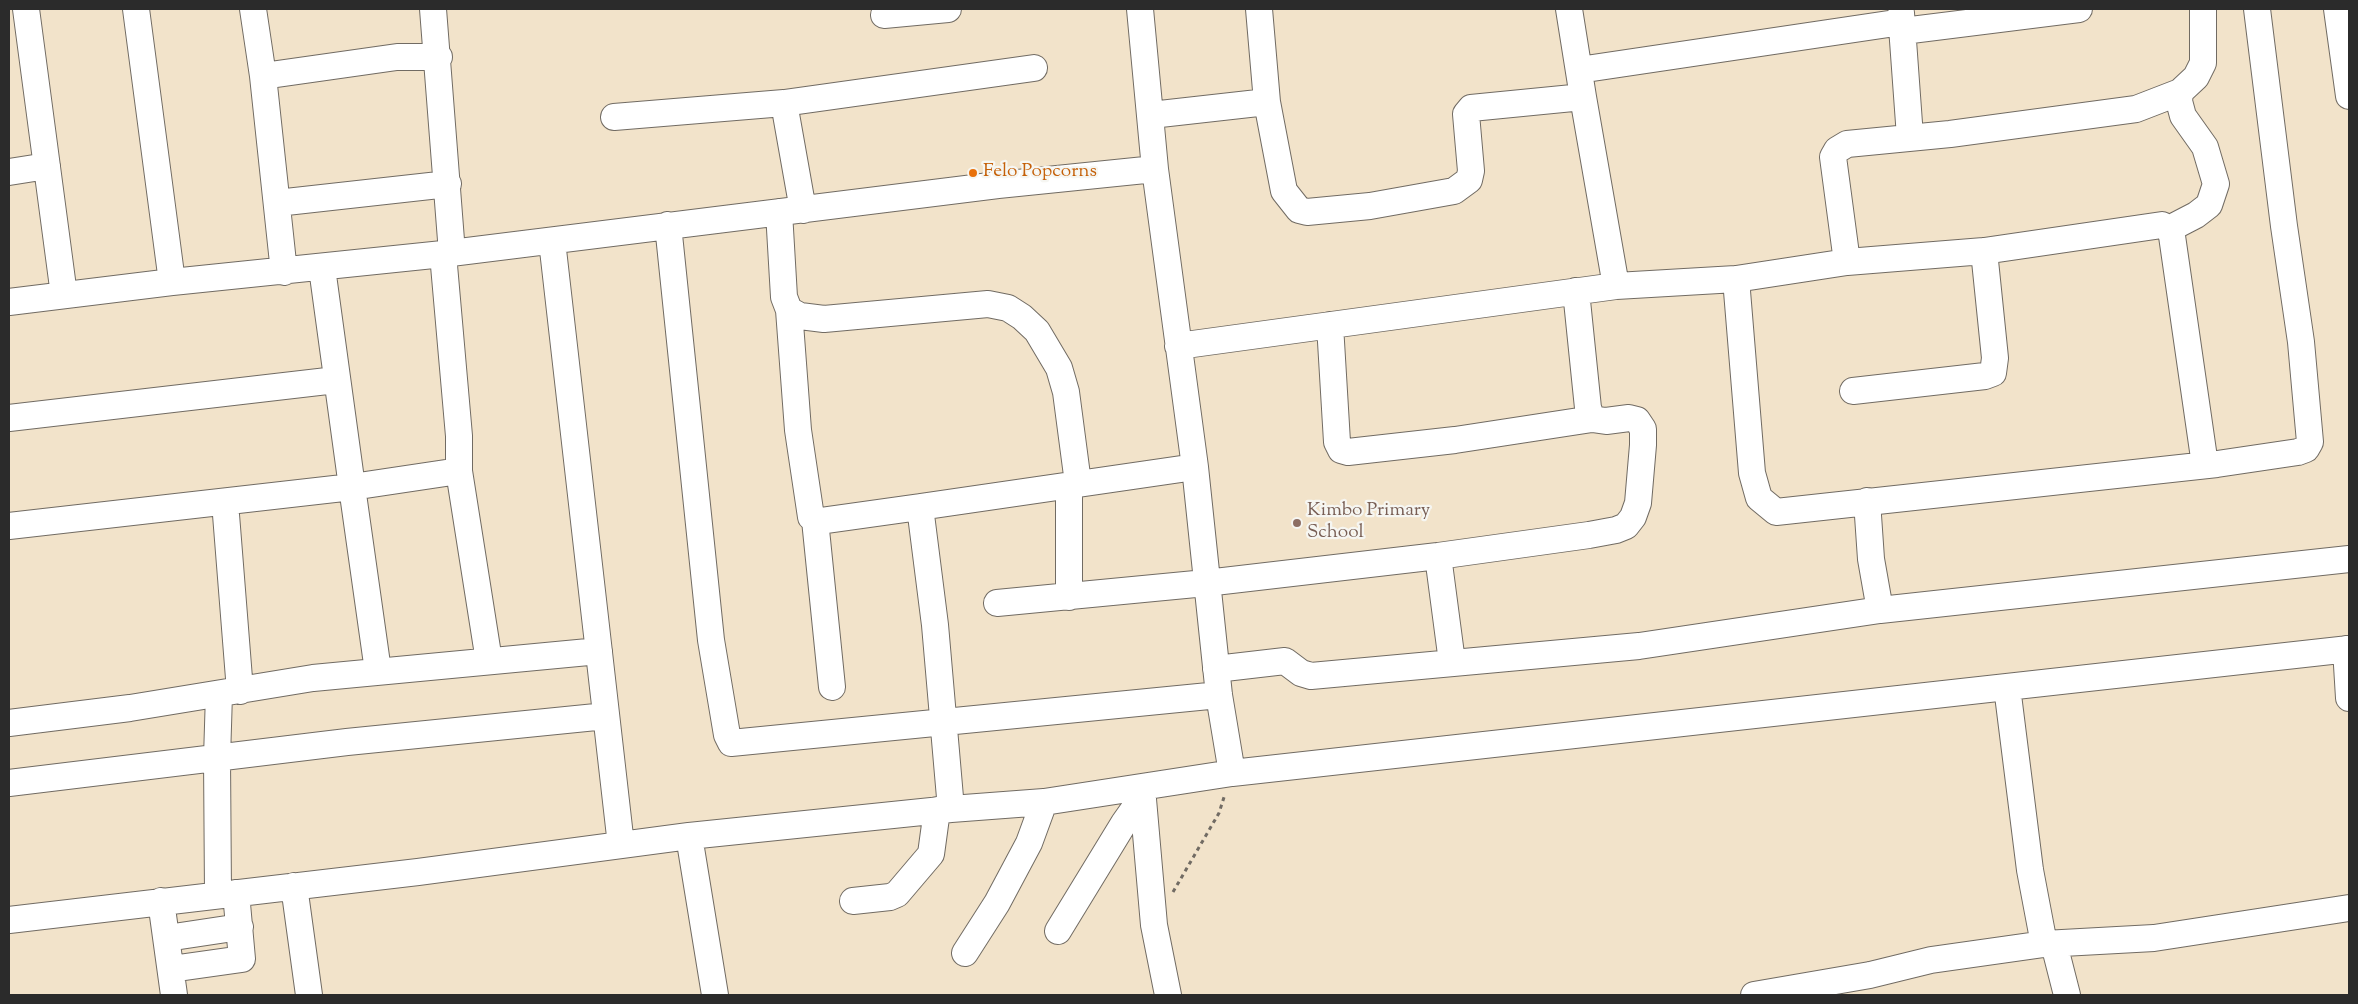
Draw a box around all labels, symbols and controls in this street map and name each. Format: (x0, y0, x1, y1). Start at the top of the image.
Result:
place label: Felo Popcorns (983, 162, 1097, 184)
marker: Felo Popcorns (967, 167, 979, 179)
place label: Kimbo Primary School (1307, 501, 1430, 545)
marker: Kimbo Primary School (1291, 517, 1303, 529)

